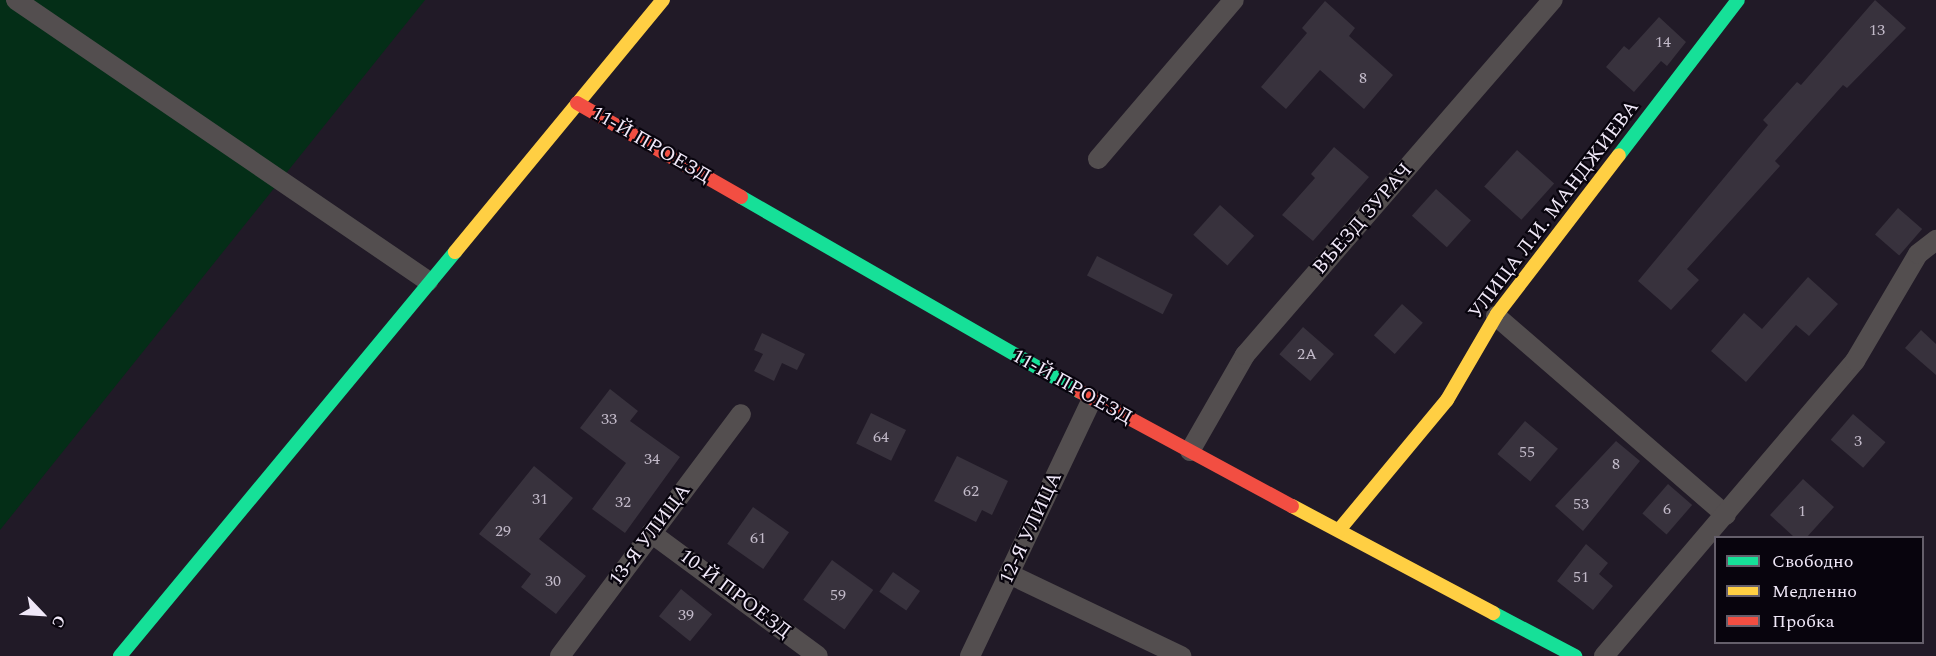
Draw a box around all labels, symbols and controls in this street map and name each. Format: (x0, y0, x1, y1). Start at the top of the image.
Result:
house number: 13 (1869, 20, 1885, 40)
house number: 14 (1655, 32, 1671, 52)
house number: 8 (1359, 68, 1367, 88)
street label: УЛИЦА Л.И. МАНДЖИЕВА (1464, 96, 1644, 324)
street label: 11-Й ПРОЕЗД (587, 101, 715, 189)
street label: ВЪЕЗД ЗУРАЧ (1308, 158, 1418, 280)
street label: 11-Й ПРОЕЗД (1008, 344, 1136, 430)
house number: 2А (1297, 344, 1317, 364)
house number: 33 (601, 409, 617, 429)
house number: 64 (873, 427, 889, 447)
house number: 3 (1854, 431, 1862, 451)
house number: 55 (1519, 442, 1535, 462)
house number: 34 (644, 449, 660, 469)
house number: 8 (1612, 454, 1620, 474)
street label: 12-Я УЛИЦА (994, 468, 1068, 588)
street label: 13-Я УЛИЦА (604, 479, 696, 591)
house number: 62 (963, 481, 979, 501)
house number: 31 (532, 489, 548, 509)
house number: 32 (615, 492, 631, 512)
house number: 53 (1573, 494, 1589, 514)
house number: 6 (1663, 499, 1671, 519)
house number: 1 (1798, 501, 1806, 521)
house number: 29 (495, 521, 511, 541)
house number: 61 (750, 528, 766, 548)
legend (1714, 536, 1924, 644)
street label: 10-Й ПРОЕЗД (674, 544, 796, 644)
text: Свободно (1772, 548, 1853, 575)
house number: 51 (1573, 567, 1589, 587)
house number: 30 (545, 571, 561, 591)
text: Медленно (1772, 578, 1857, 605)
north arrow (12, 584, 72, 644)
house number: 59 (830, 585, 846, 605)
house number: 39 (678, 605, 694, 625)
text: Пробка (1772, 608, 1834, 635)
text: С (45, 611, 72, 632)

